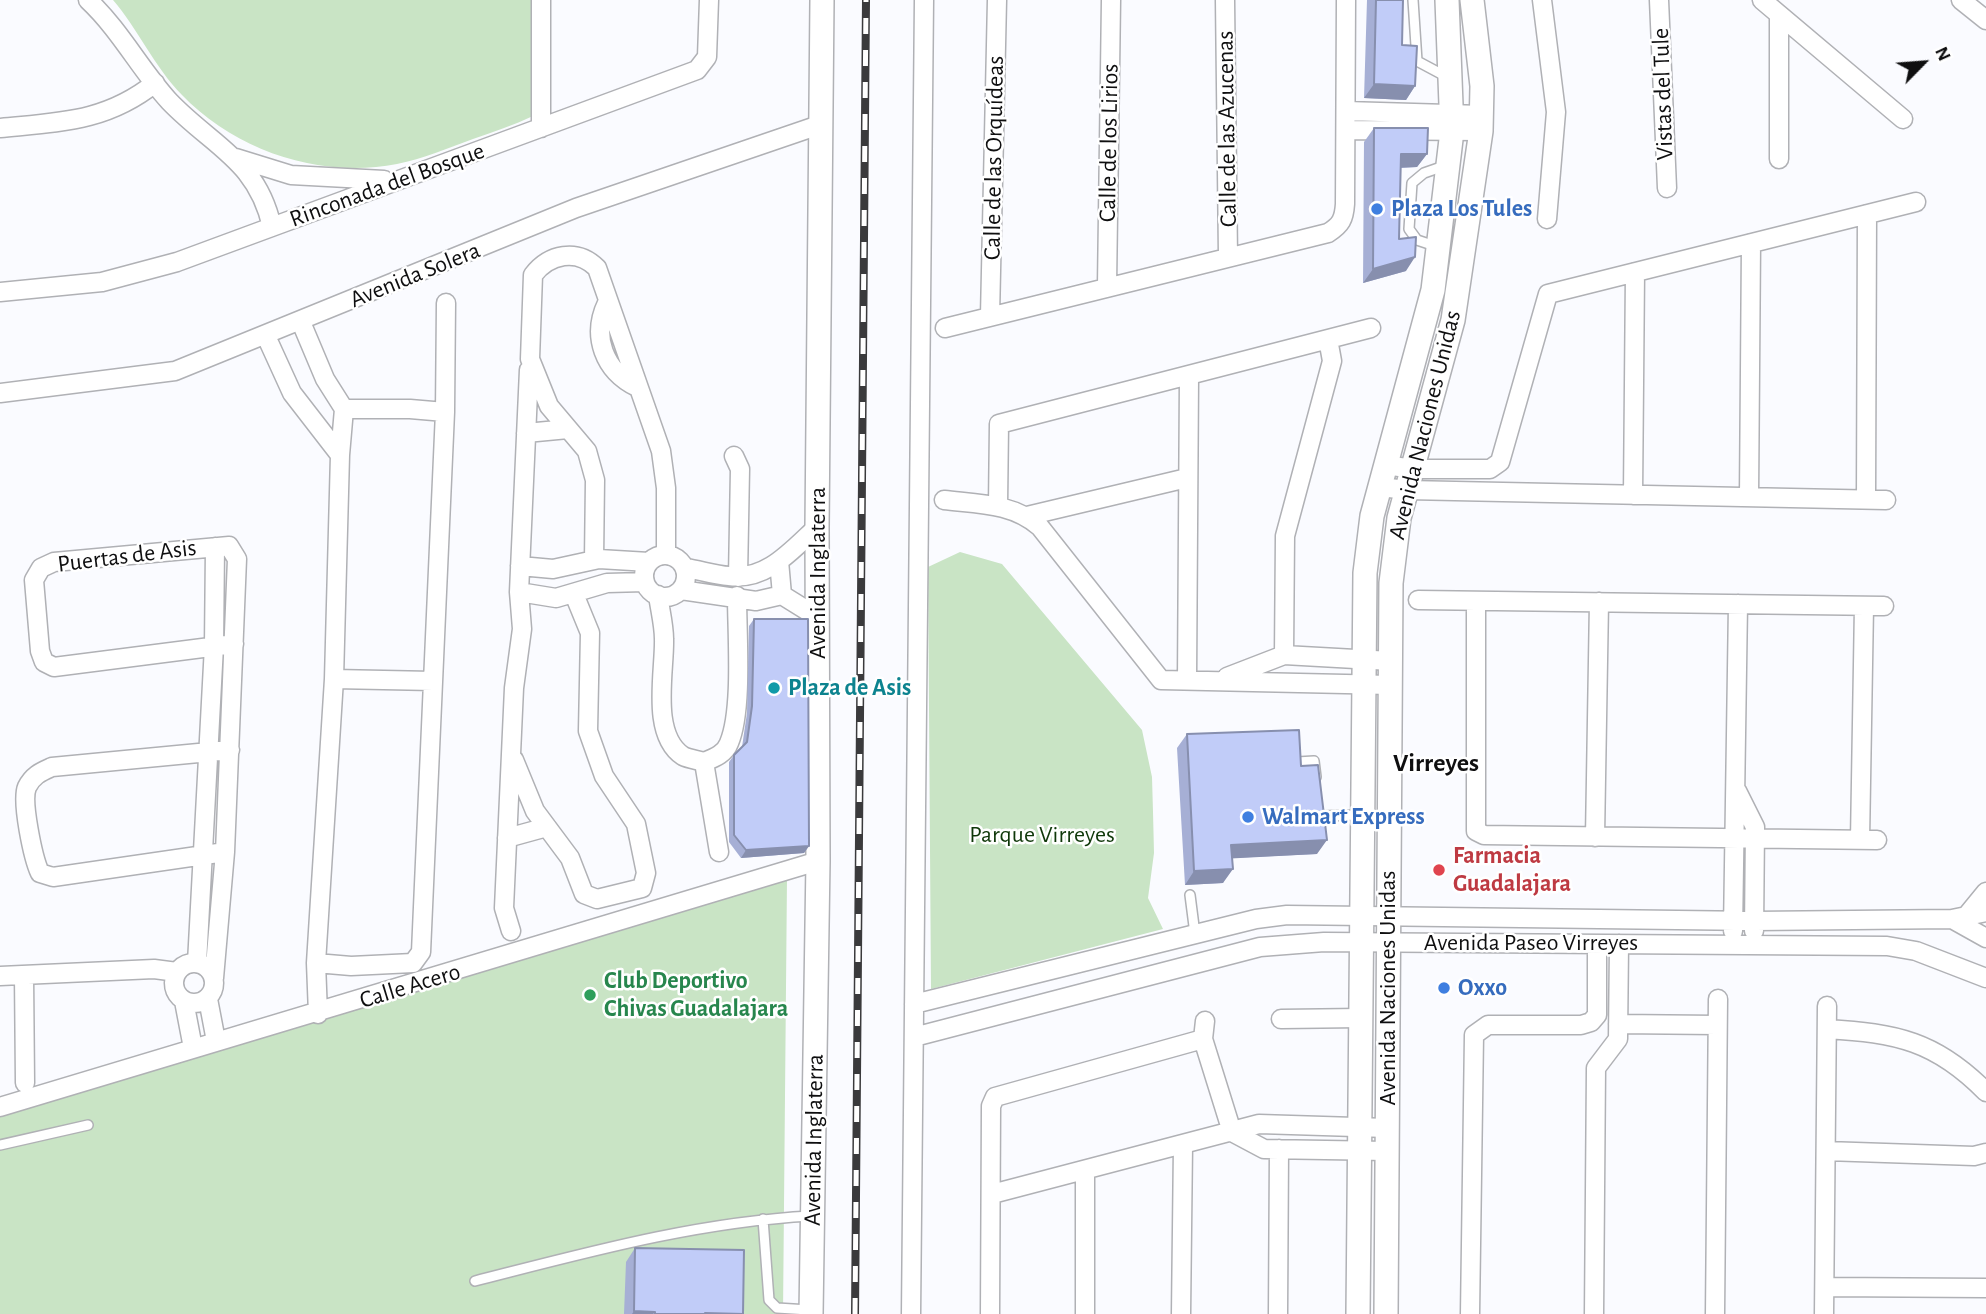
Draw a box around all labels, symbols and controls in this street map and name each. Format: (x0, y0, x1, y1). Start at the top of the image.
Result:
street label: Vistas del Tule (1646, 27, 1680, 161)
north arrow (1888, 28, 1958, 98)
street label: Calle de las Azucenas (1211, 31, 1243, 227)
text: N (1931, 44, 1954, 64)
street label: Calle de las Orquídeas (978, 56, 1010, 260)
street label: Calle de los Lirios (1093, 64, 1125, 222)
street label: Rinconada del Bosque (286, 136, 488, 234)
place label: Plaza Los Tules (1391, 195, 1532, 223)
marker: Plaza Los Tules (1369, 201, 1385, 217)
street label: Avenida Solera (346, 236, 484, 314)
street label: Avenida Naciones Unidas (1383, 308, 1467, 542)
street label: Avenida Inglaterra (804, 487, 832, 659)
street label: Puertas de Asis (56, 533, 198, 579)
place label: Plaza de Asis (788, 674, 911, 702)
marker: Plaza de Asis (766, 680, 782, 696)
district label: Virreyes (1393, 747, 1479, 779)
place label: Walmart Express (1262, 803, 1425, 831)
marker: Walmart Express (1240, 809, 1256, 825)
park label: Parque Virreyes (969, 821, 1115, 849)
place label: Farmacia Guadalajara (1453, 842, 1571, 898)
marker: Farmacia Guadalajara (1431, 862, 1447, 878)
street label: Avenida Naciones Unidas (1374, 871, 1402, 1105)
street label: Avenida Paseo Virreyes (1424, 929, 1638, 957)
street label: Calle Acero (356, 957, 464, 1015)
place label: Club Deportivo Chivas Guadalajara (604, 967, 788, 1023)
place label: Oxxo (1458, 974, 1507, 1002)
marker: Oxxo (1436, 980, 1452, 996)
marker: Club Deportivo Chivas Guadalajara (582, 987, 598, 1003)
street label: Avenida Inglaterra (798, 1054, 830, 1226)

